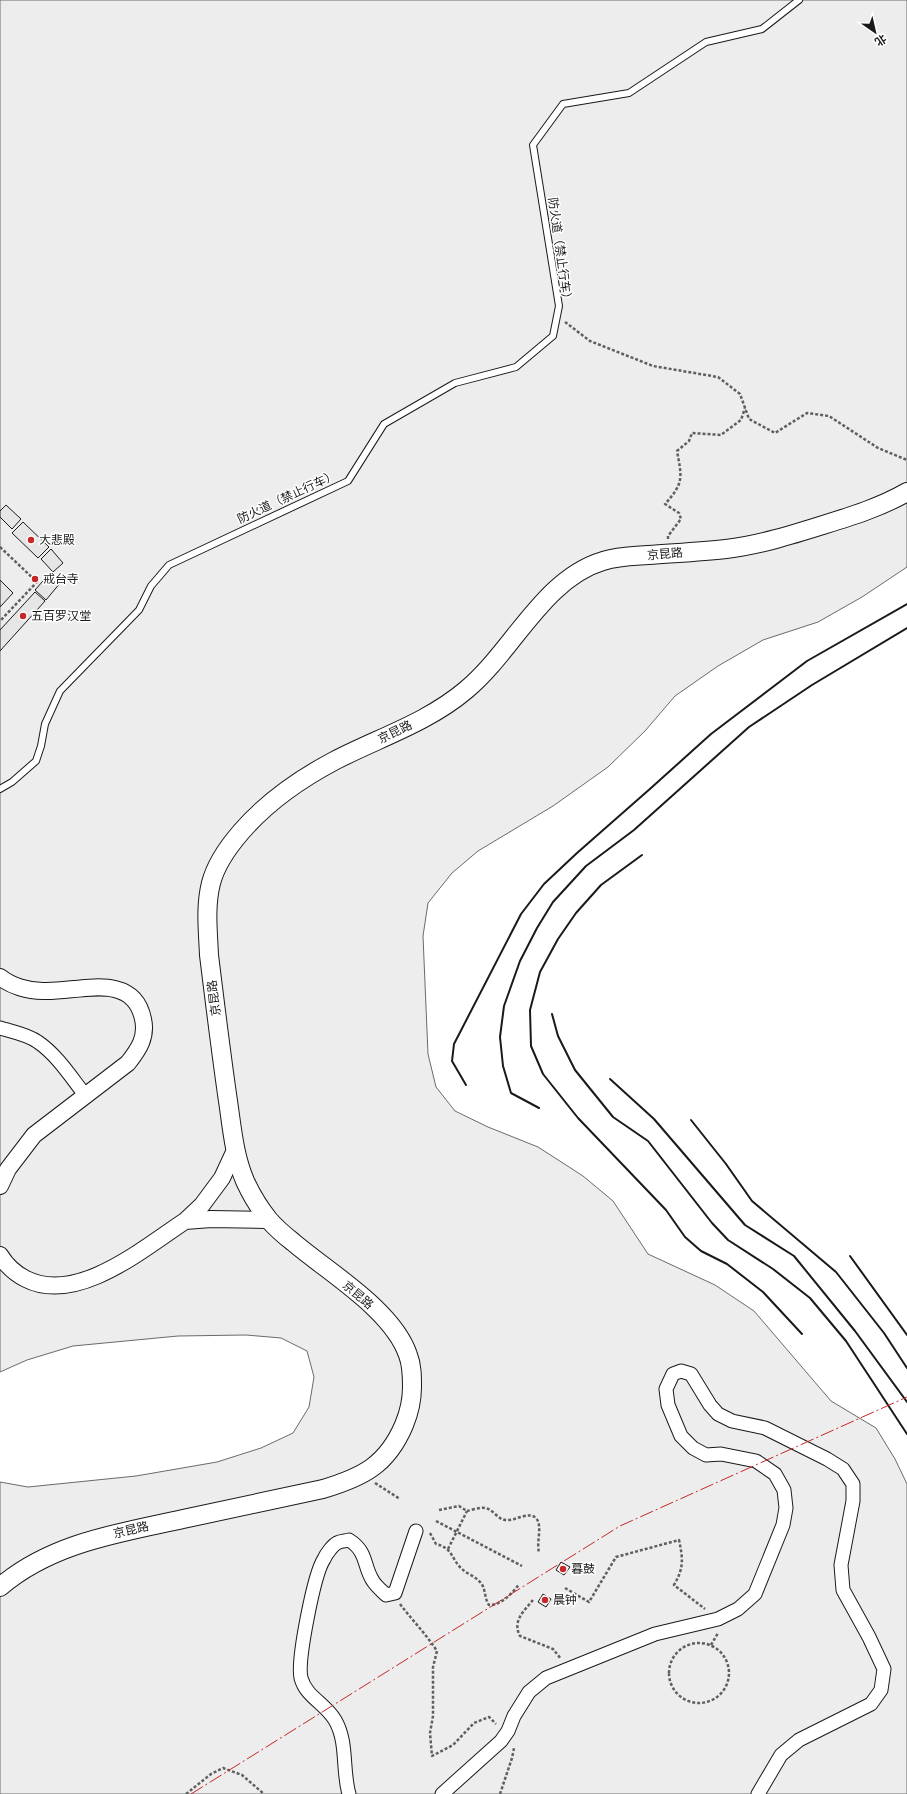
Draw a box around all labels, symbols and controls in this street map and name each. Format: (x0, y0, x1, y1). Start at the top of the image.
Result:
north arrow (855, 12, 895, 52)
text: 北 (873, 32, 889, 48)
street label: 防火道（禁止行车） (546, 197, 574, 305)
street label: 防火道（禁止行车） (235, 468, 339, 526)
place label: 大悲殿 (39, 533, 75, 547)
marker: 大悲殿 (26, 535, 36, 545)
street label: 京昆路 (646, 545, 684, 563)
place label: 戒台寺 (43, 572, 79, 586)
marker: 戒台寺 (30, 574, 40, 584)
place label: 五百罗汉堂 (31, 609, 91, 623)
marker: 五百罗汉堂 (18, 611, 28, 621)
street label: 京昆路 (376, 718, 414, 746)
street label: 京昆路 (205, 979, 223, 1017)
street label: 京昆路 (340, 1278, 376, 1312)
street label: 京昆路 (112, 1519, 150, 1541)
place label: 暮鼓 (571, 1562, 595, 1576)
marker: 暮鼓 (558, 1564, 568, 1574)
place label: 晨钟 (553, 1593, 577, 1607)
marker: 晨钟 (540, 1595, 550, 1605)

